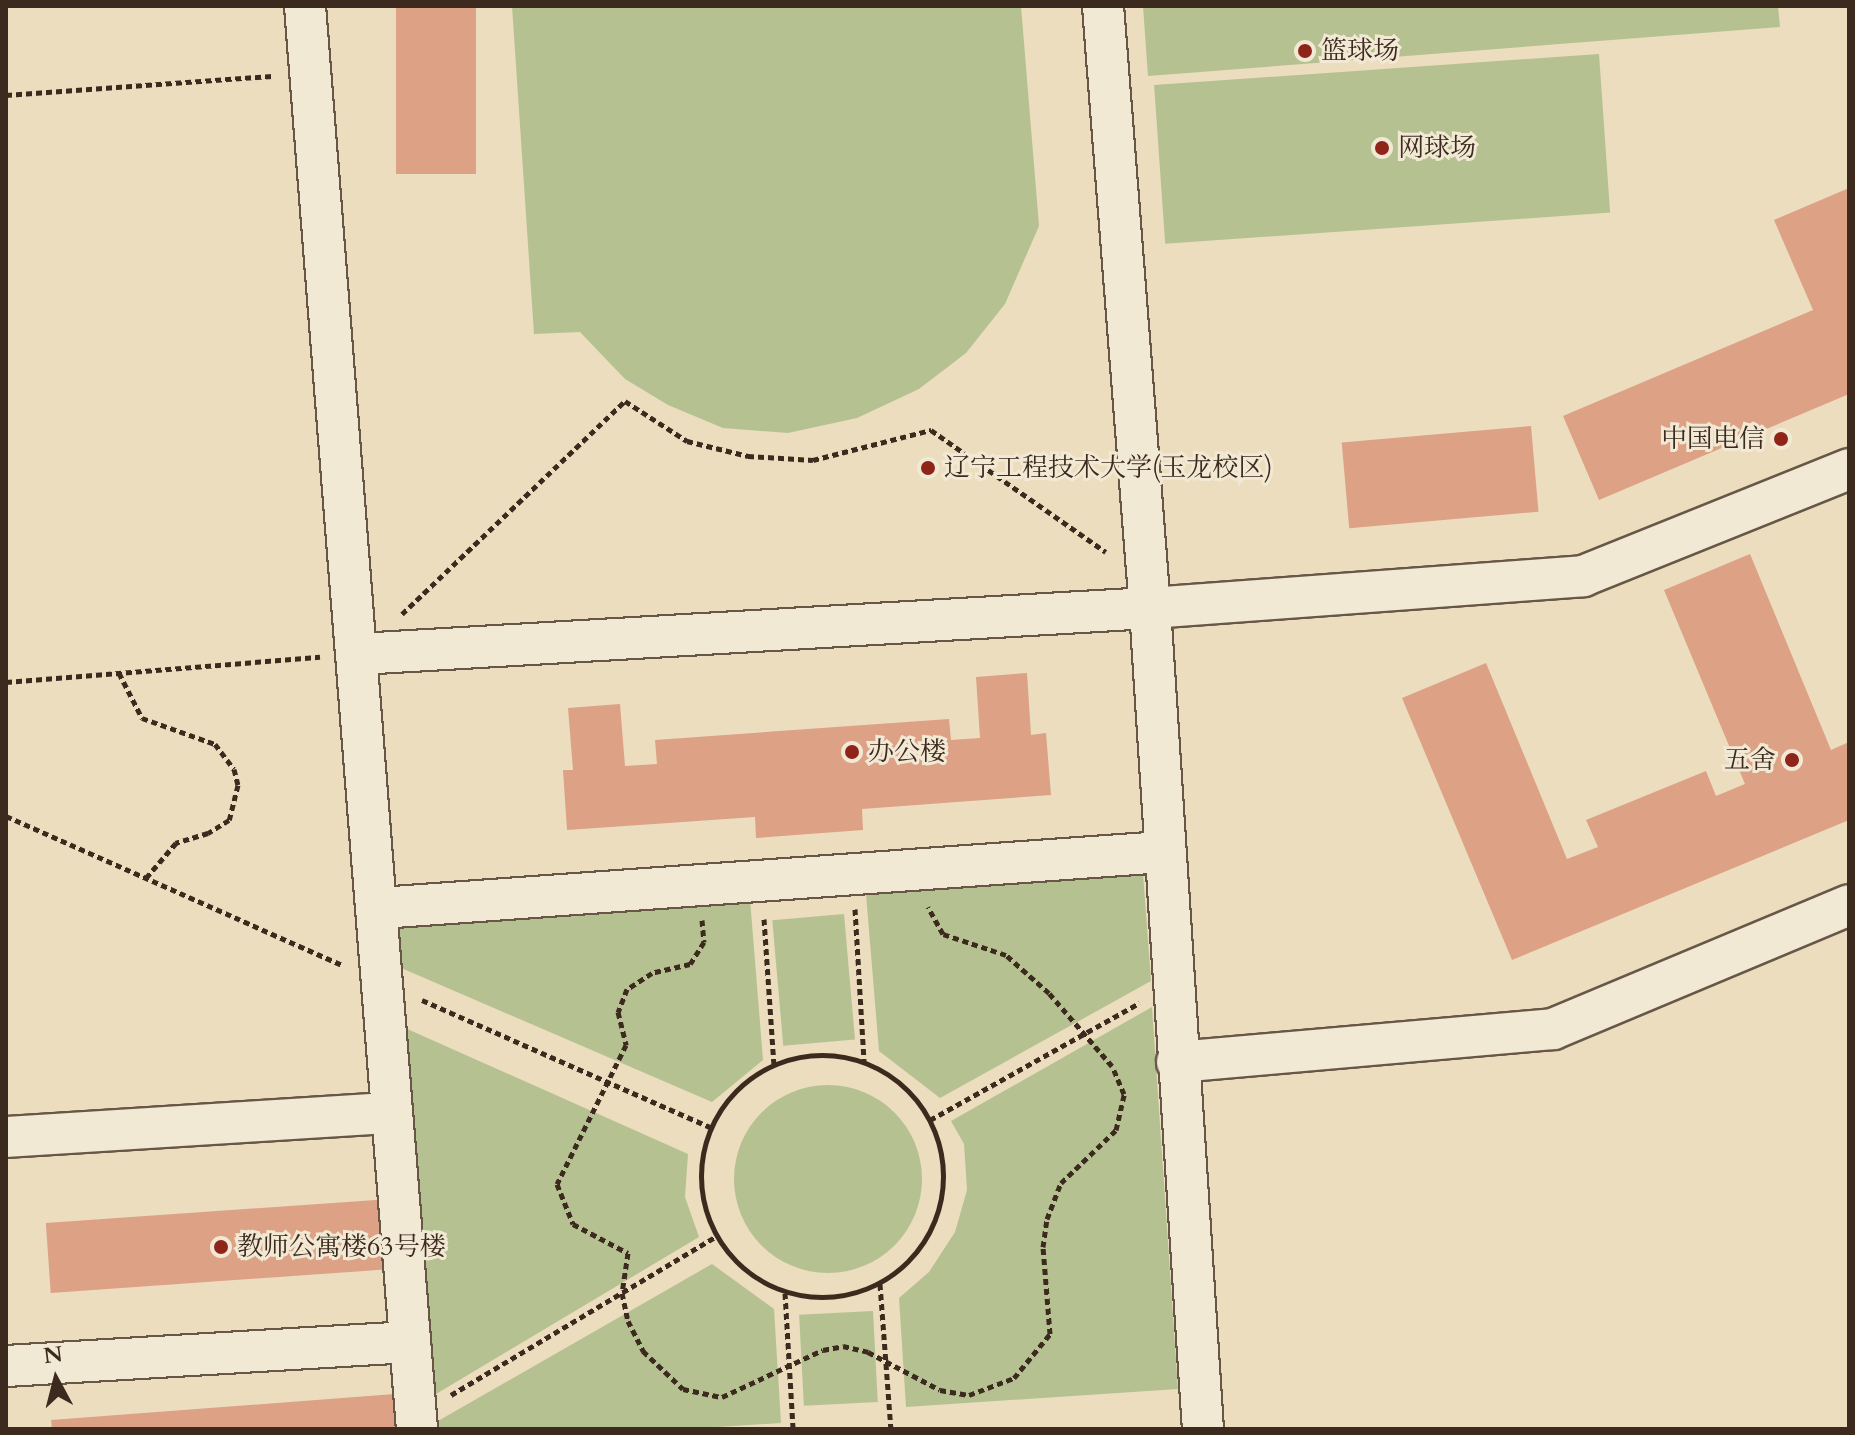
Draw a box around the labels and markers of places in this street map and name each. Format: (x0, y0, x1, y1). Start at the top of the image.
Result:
place label: 篮球场 (1321, 35, 1399, 67)
marker: 篮球场 (1296, 42, 1314, 60)
place label: 网球场 (1398, 132, 1476, 164)
marker: 网球场 (1373, 139, 1391, 157)
place label: 中国电信 (1661, 423, 1765, 455)
marker: 中国电信 (1772, 430, 1790, 448)
place label: 辽宁工程技术大学(玉龙校区) (944, 452, 1273, 484)
marker: 辽宁工程技术大学(玉龙校区) (919, 459, 937, 477)
place label: 办公楼 (868, 736, 946, 768)
marker: 办公楼 (843, 743, 861, 761)
place label: 五舍 (1724, 744, 1776, 776)
marker: 五舍 (1783, 751, 1801, 769)
place label: 教师公寓楼63号楼 (237, 1231, 446, 1263)
marker: 教师公寓楼63号楼 (212, 1238, 230, 1256)

